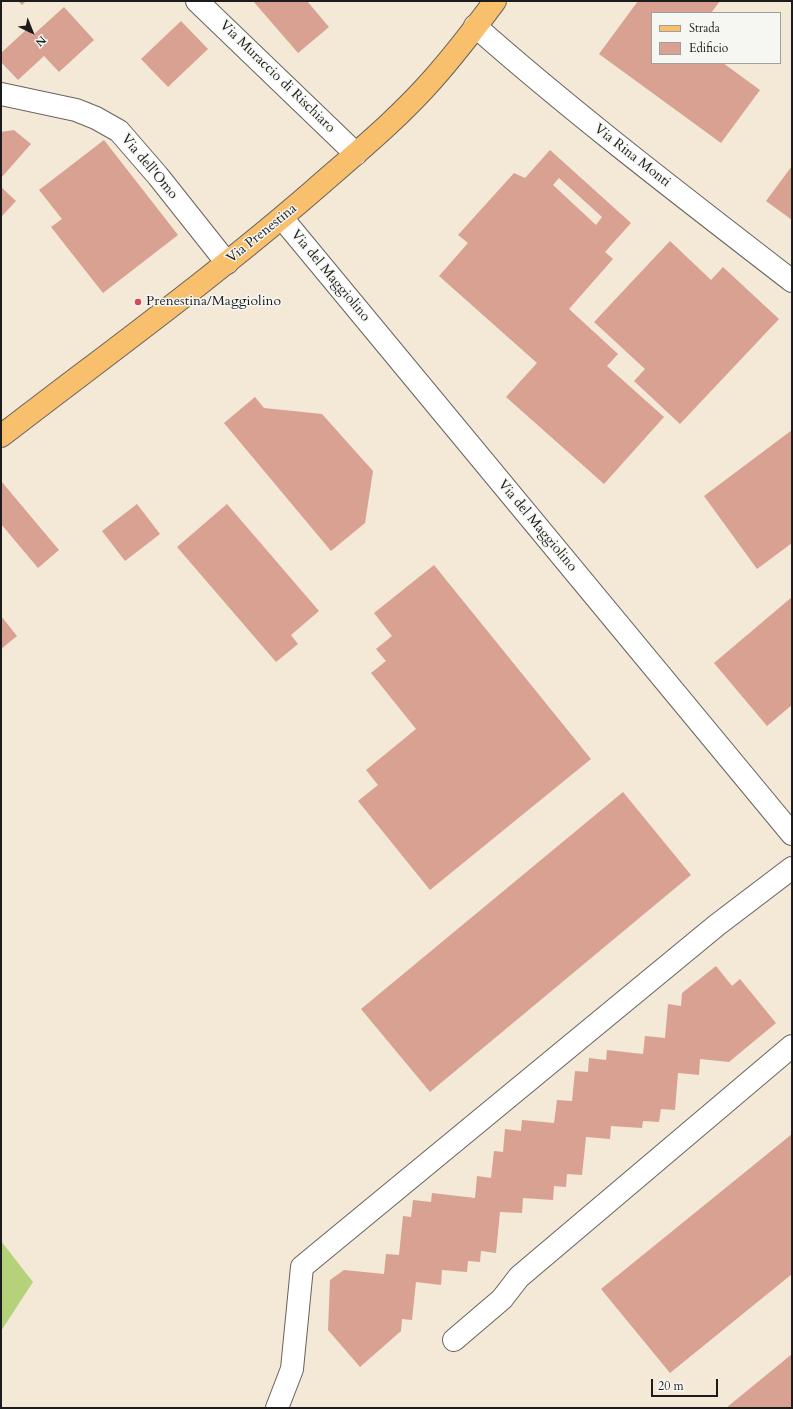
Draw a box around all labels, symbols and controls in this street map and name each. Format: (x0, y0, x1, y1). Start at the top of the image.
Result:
north arrow (12, 12, 52, 52)
legend (651, 12, 781, 64)
street label: Via Muraccio di Rischiaro (216, 17, 338, 137)
text: Strada (689, 20, 720, 36)
text: N (32, 32, 49, 50)
text: Edificio (689, 40, 728, 56)
street label: Via Rina Monti (590, 121, 674, 191)
street label: Via dell'Omo (117, 131, 181, 203)
street label: Via Prenestina (224, 201, 300, 267)
street label: Via del Maggiolino (287, 227, 373, 325)
place label: Prenestina/Maggiolino (146, 294, 281, 310)
marker: Prenestina/Maggiolino (133, 297, 143, 307)
street label: Via del Maggiolino (494, 477, 580, 575)
scale bar (653, 1371, 720, 1397)
text: 20 m (658, 1378, 684, 1394)

